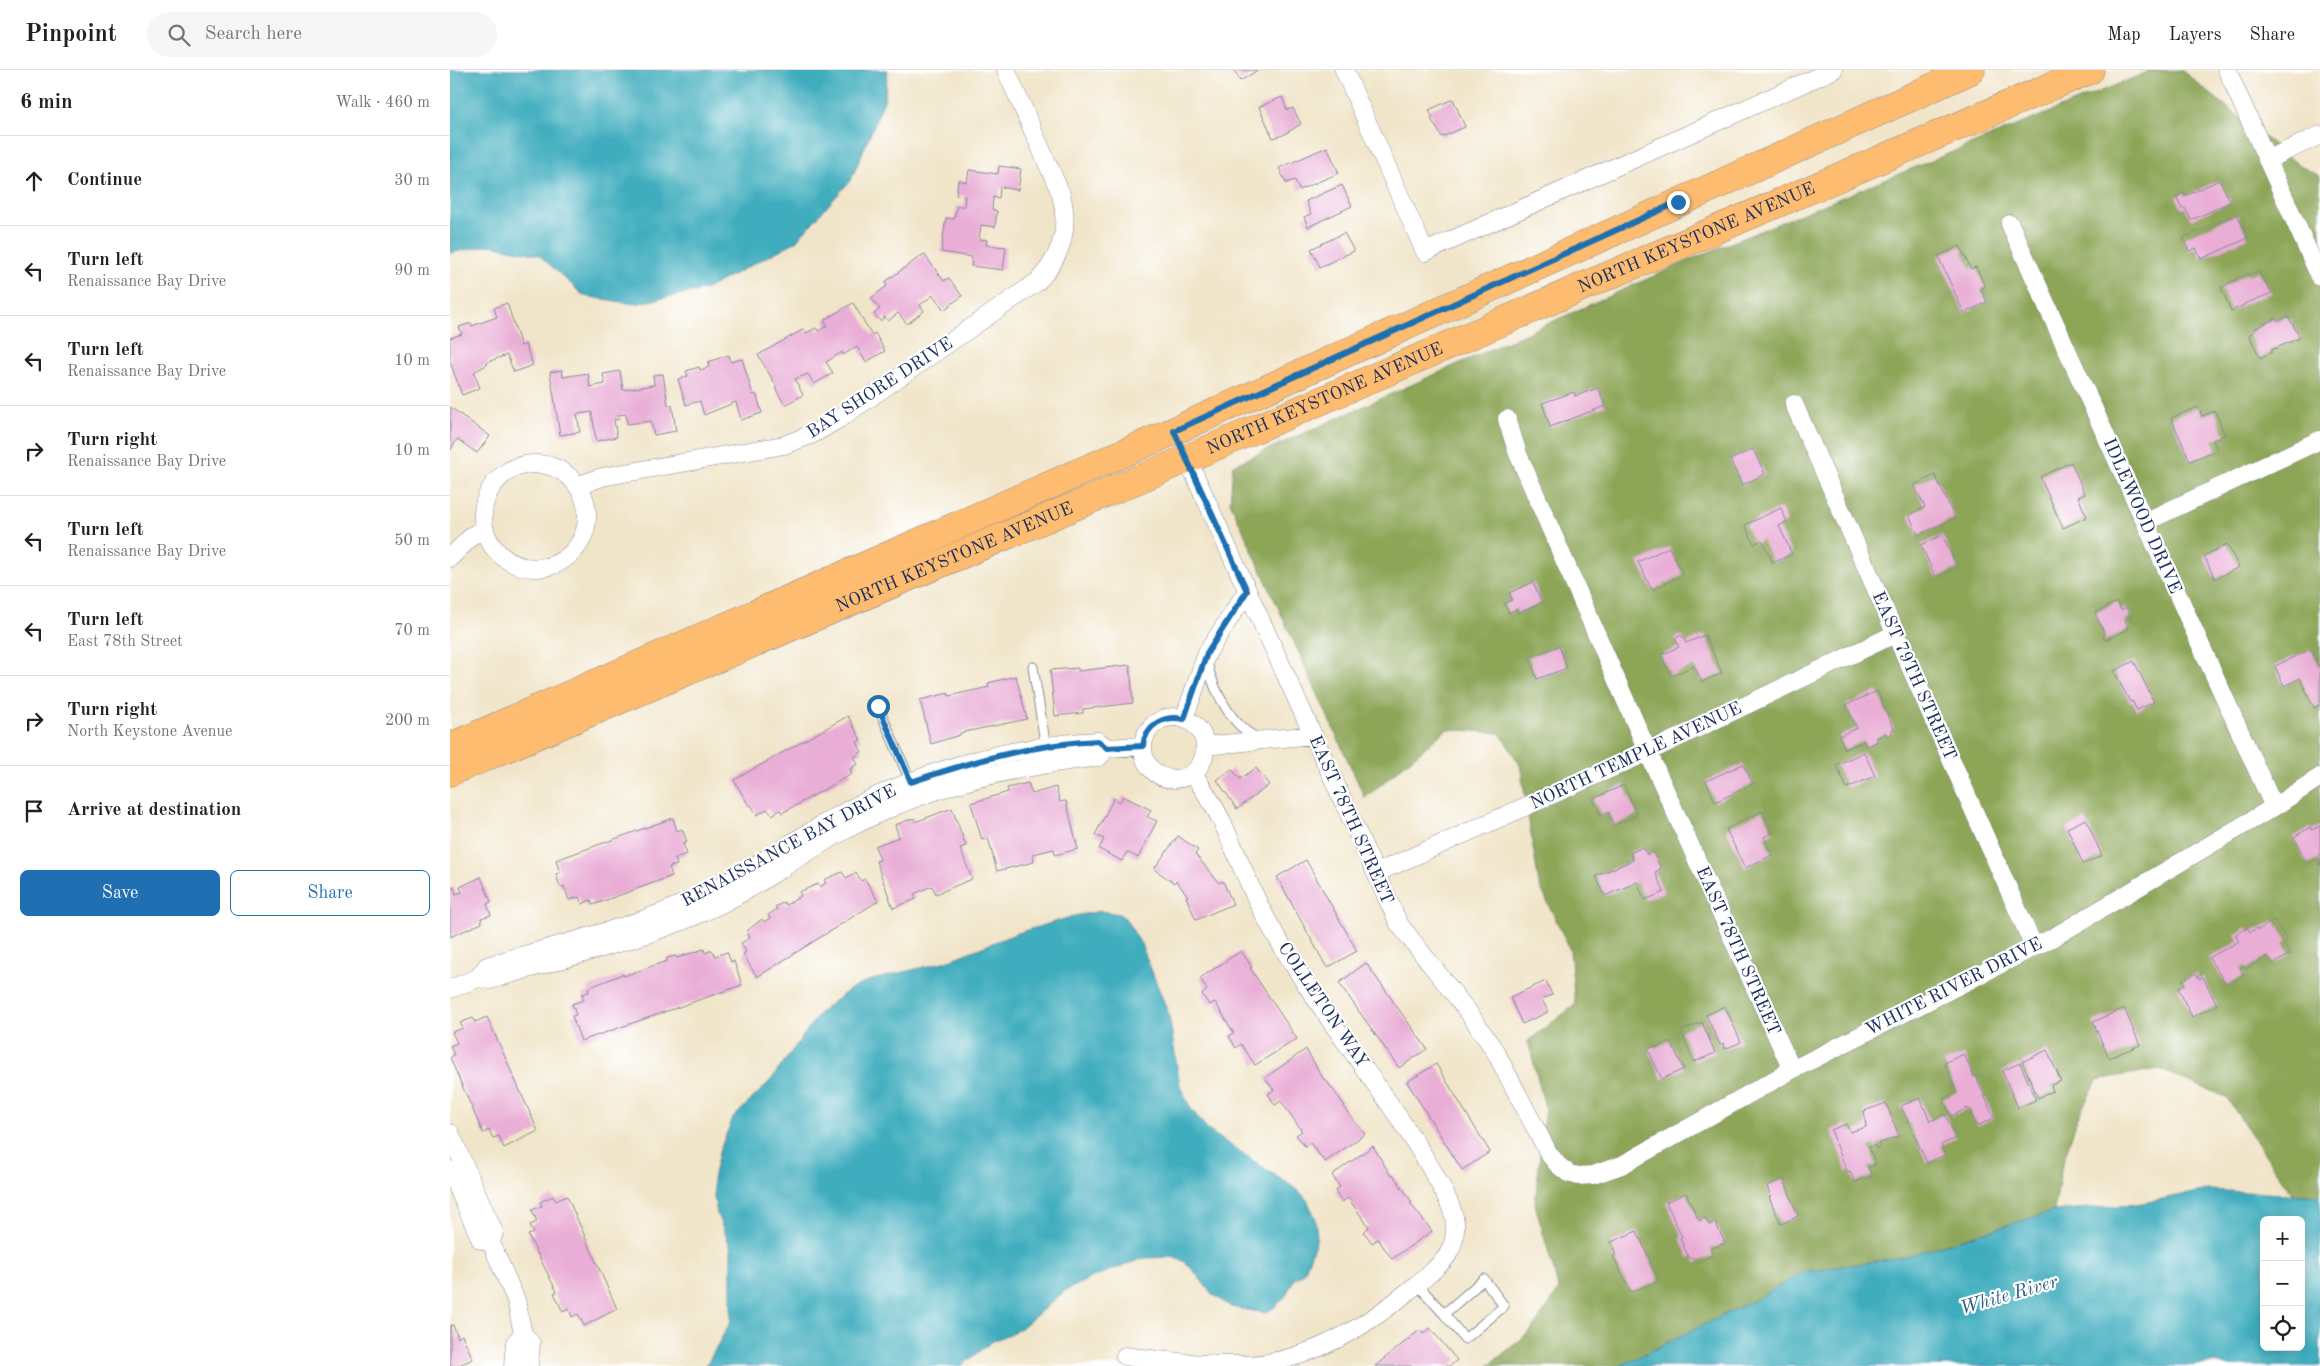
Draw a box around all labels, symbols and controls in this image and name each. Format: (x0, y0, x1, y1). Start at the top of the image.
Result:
search box (147, 12, 497, 57)
icon: search (165, 21, 193, 49)
text: Pinpoint (25, 23, 117, 47)
text: Search here (205, 25, 302, 44)
text: Map (2107, 26, 2141, 44)
text: Layers (2169, 26, 2221, 44)
text: Share (2249, 26, 2295, 44)
text: 6 min (20, 92, 73, 113)
text: Walk · 460 m (335, 95, 430, 111)
icon: ahead (20, 167, 48, 195)
text: Continue (67, 171, 142, 190)
text: 30 m (394, 173, 430, 189)
street label: NORTH KEYSTONE AVENUE (1575, 180, 1818, 297)
route end (1667, 191, 1690, 214)
text: Turn left (67, 251, 144, 270)
icon: left (20, 257, 48, 285)
text: 90 m (394, 263, 430, 279)
text: Renaissance Bay Drive (67, 274, 226, 290)
street label: BAY SHORE DRIVE (804, 334, 956, 442)
street label: NORTH KEYSTONE AVENUE (1204, 340, 1446, 458)
text: Turn left (67, 341, 144, 360)
icon: left (20, 347, 48, 375)
text: 10 m (394, 353, 430, 369)
text: Renaissance Bay Drive (67, 364, 226, 380)
text: Turn right (67, 431, 157, 450)
street label: IDLEWOOD DRIVE (2100, 435, 2184, 597)
icon: right (20, 437, 48, 465)
text: 10 m (394, 443, 430, 459)
text: Renaissance Bay Drive (67, 454, 226, 470)
street label: NORTH KEYSTONE AVENUE (833, 499, 1076, 616)
text: Turn left (67, 521, 144, 540)
icon: left (20, 527, 48, 555)
text: 50 m (394, 533, 430, 549)
text: Renaissance Bay Drive (67, 544, 226, 560)
street label: EAST 79TH STREET (1869, 589, 1959, 763)
text: Turn left (67, 611, 144, 630)
icon: left (20, 617, 48, 645)
text: 70 m (394, 623, 430, 639)
text: East 78th Street (67, 634, 183, 650)
route start (867, 695, 890, 718)
street label: NORTH TEMPLE AVENUE (1528, 699, 1744, 813)
text: Turn right (67, 701, 157, 720)
icon: right (20, 707, 48, 735)
text: 200 m (385, 713, 430, 729)
text: North Keystone Avenue (67, 724, 232, 740)
street label: EAST 78TH STREET (1306, 733, 1396, 907)
street label: RENAISSANCE BAY DRIVE (679, 782, 899, 910)
icon: arrive (20, 797, 48, 825)
text: Arrive at destination (67, 801, 241, 820)
street label: EAST 78TH STREET (1693, 864, 1783, 1038)
button: Save (20, 870, 220, 916)
button: Share (230, 870, 430, 916)
street label: WHITE RIVER DRIVE (1863, 935, 2045, 1039)
street label: COLLETON WAY (1274, 939, 1372, 1071)
map controls (2260, 1216, 2305, 1351)
button: + (2260, 1216, 2305, 1261)
button: − (2260, 1261, 2305, 1306)
water label: White River (1958, 1273, 2061, 1319)
button: locate (2260, 1306, 2305, 1351)

